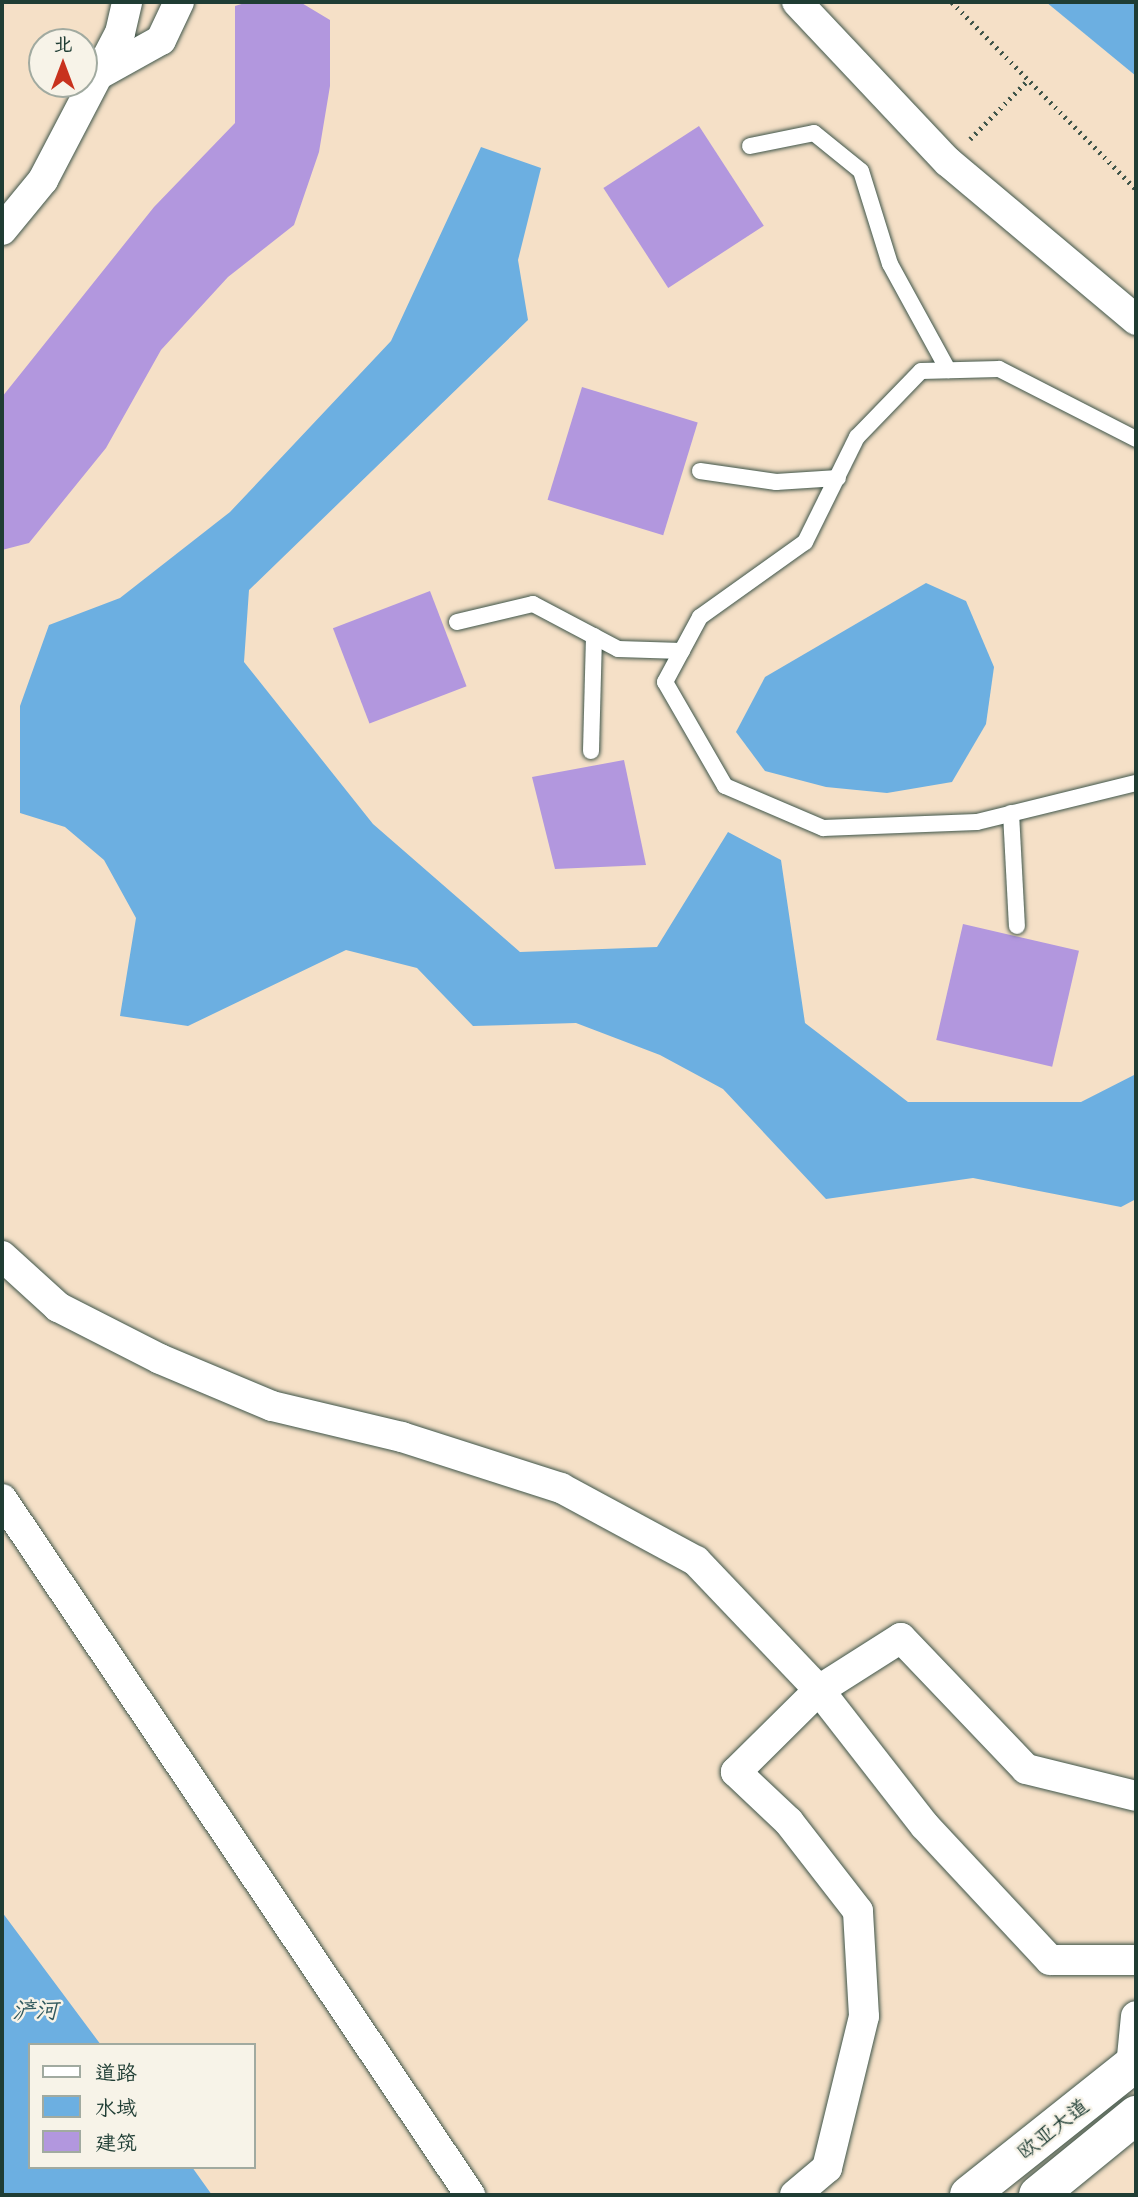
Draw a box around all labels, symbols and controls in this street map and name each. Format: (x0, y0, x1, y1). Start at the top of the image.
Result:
north arrow (28, 28, 98, 98)
text: 北 (53, 32, 73, 56)
water label: 浐河 (12, 1996, 58, 2024)
legend (28, 2043, 256, 2169)
text: 道路 (95, 2059, 137, 2086)
street label: 欧亚大道 (1012, 2093, 1094, 2165)
text: 水域 (95, 2094, 137, 2121)
text: 建筑 (95, 2129, 137, 2156)

